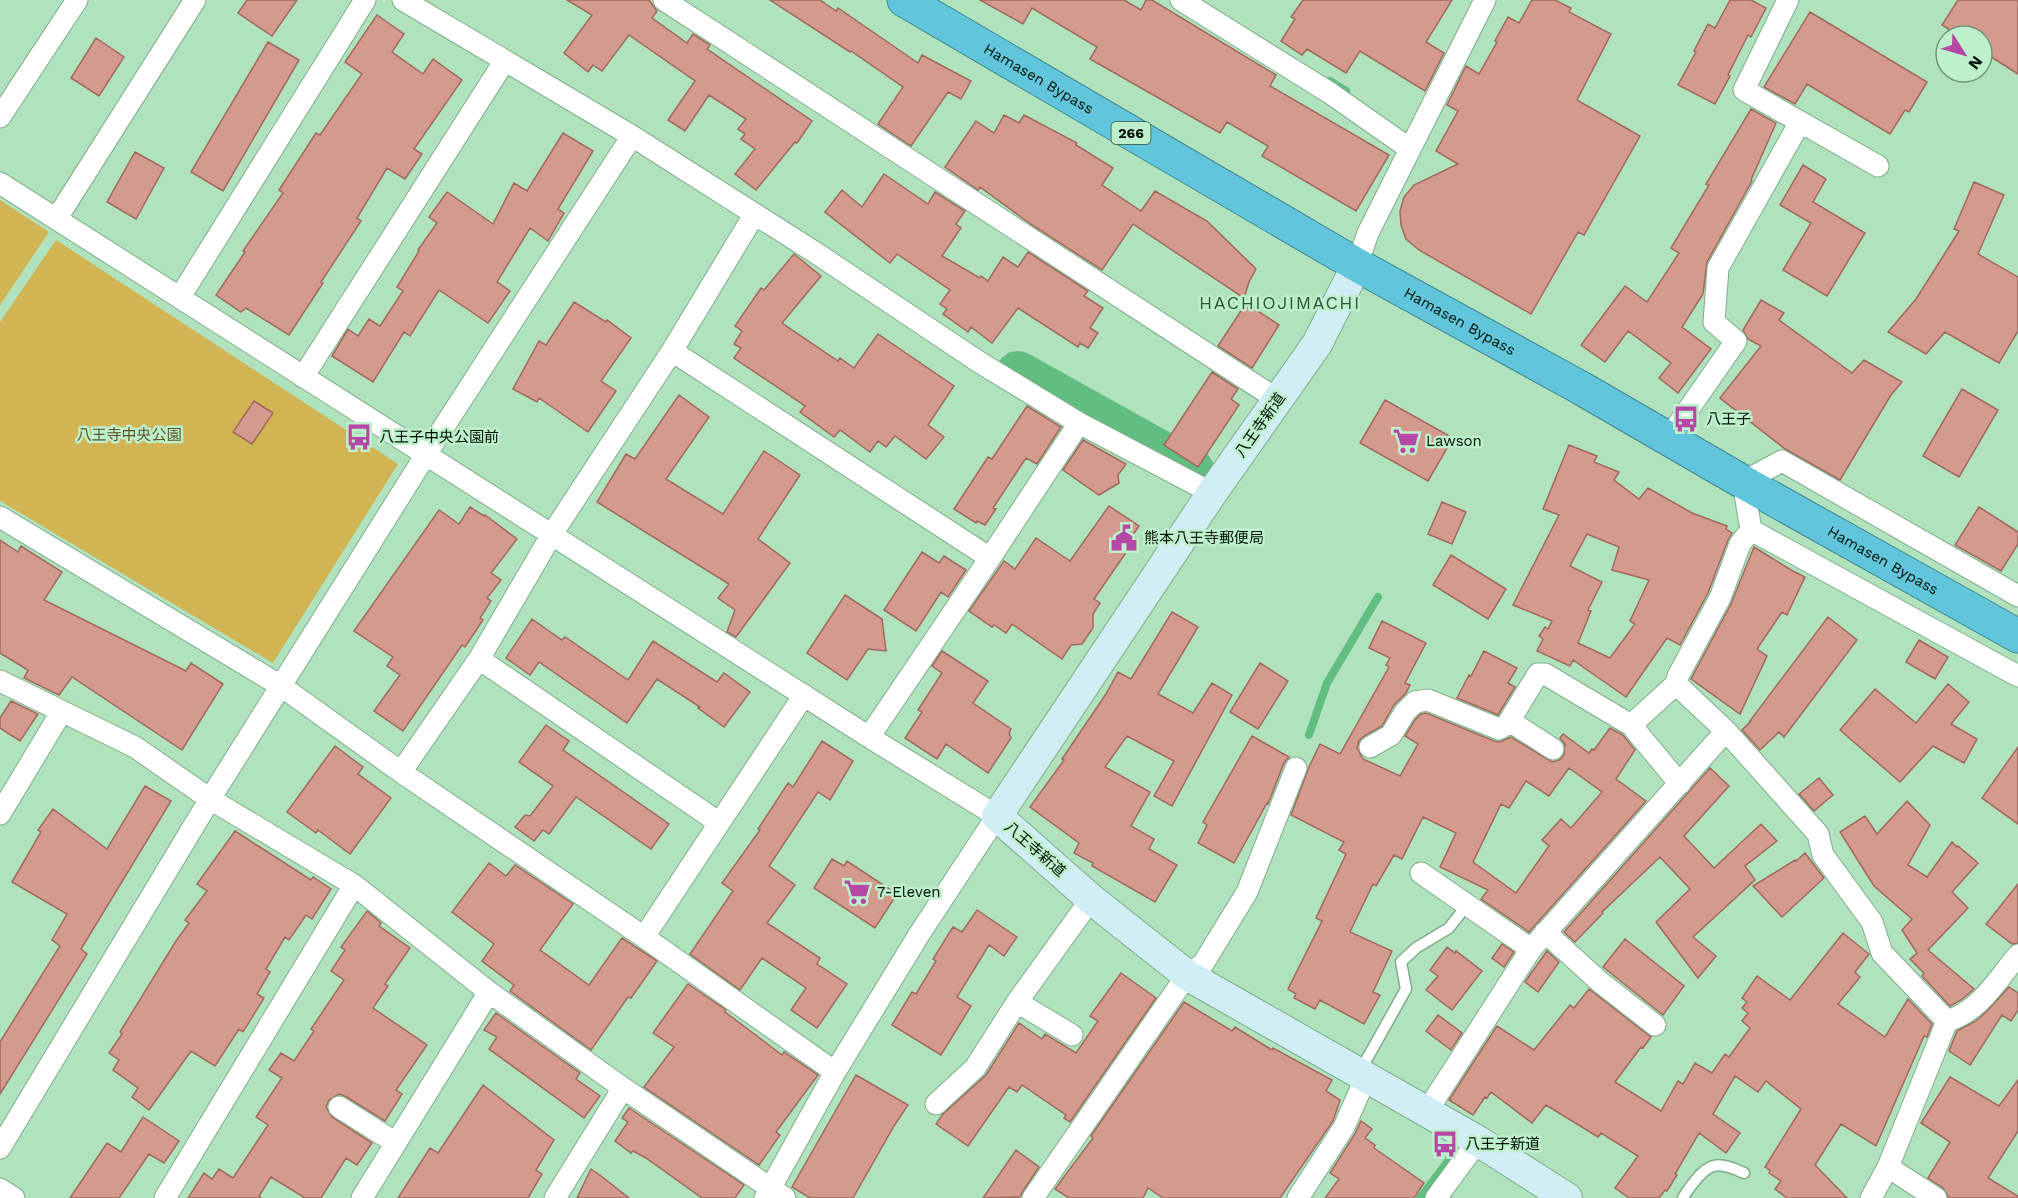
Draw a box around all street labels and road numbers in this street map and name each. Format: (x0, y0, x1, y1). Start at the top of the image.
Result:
street label: Hamasen Bypass (980, 40, 1097, 118)
road number: 266 (1112, 122, 1150, 144)
street label: Hamasen Bypass (1401, 284, 1519, 359)
street label: 八王寺新道 (1231, 389, 1289, 461)
street label: Hamasen Bypass (1824, 522, 1942, 599)
street label: 八王寺新道 (1001, 818, 1069, 880)

